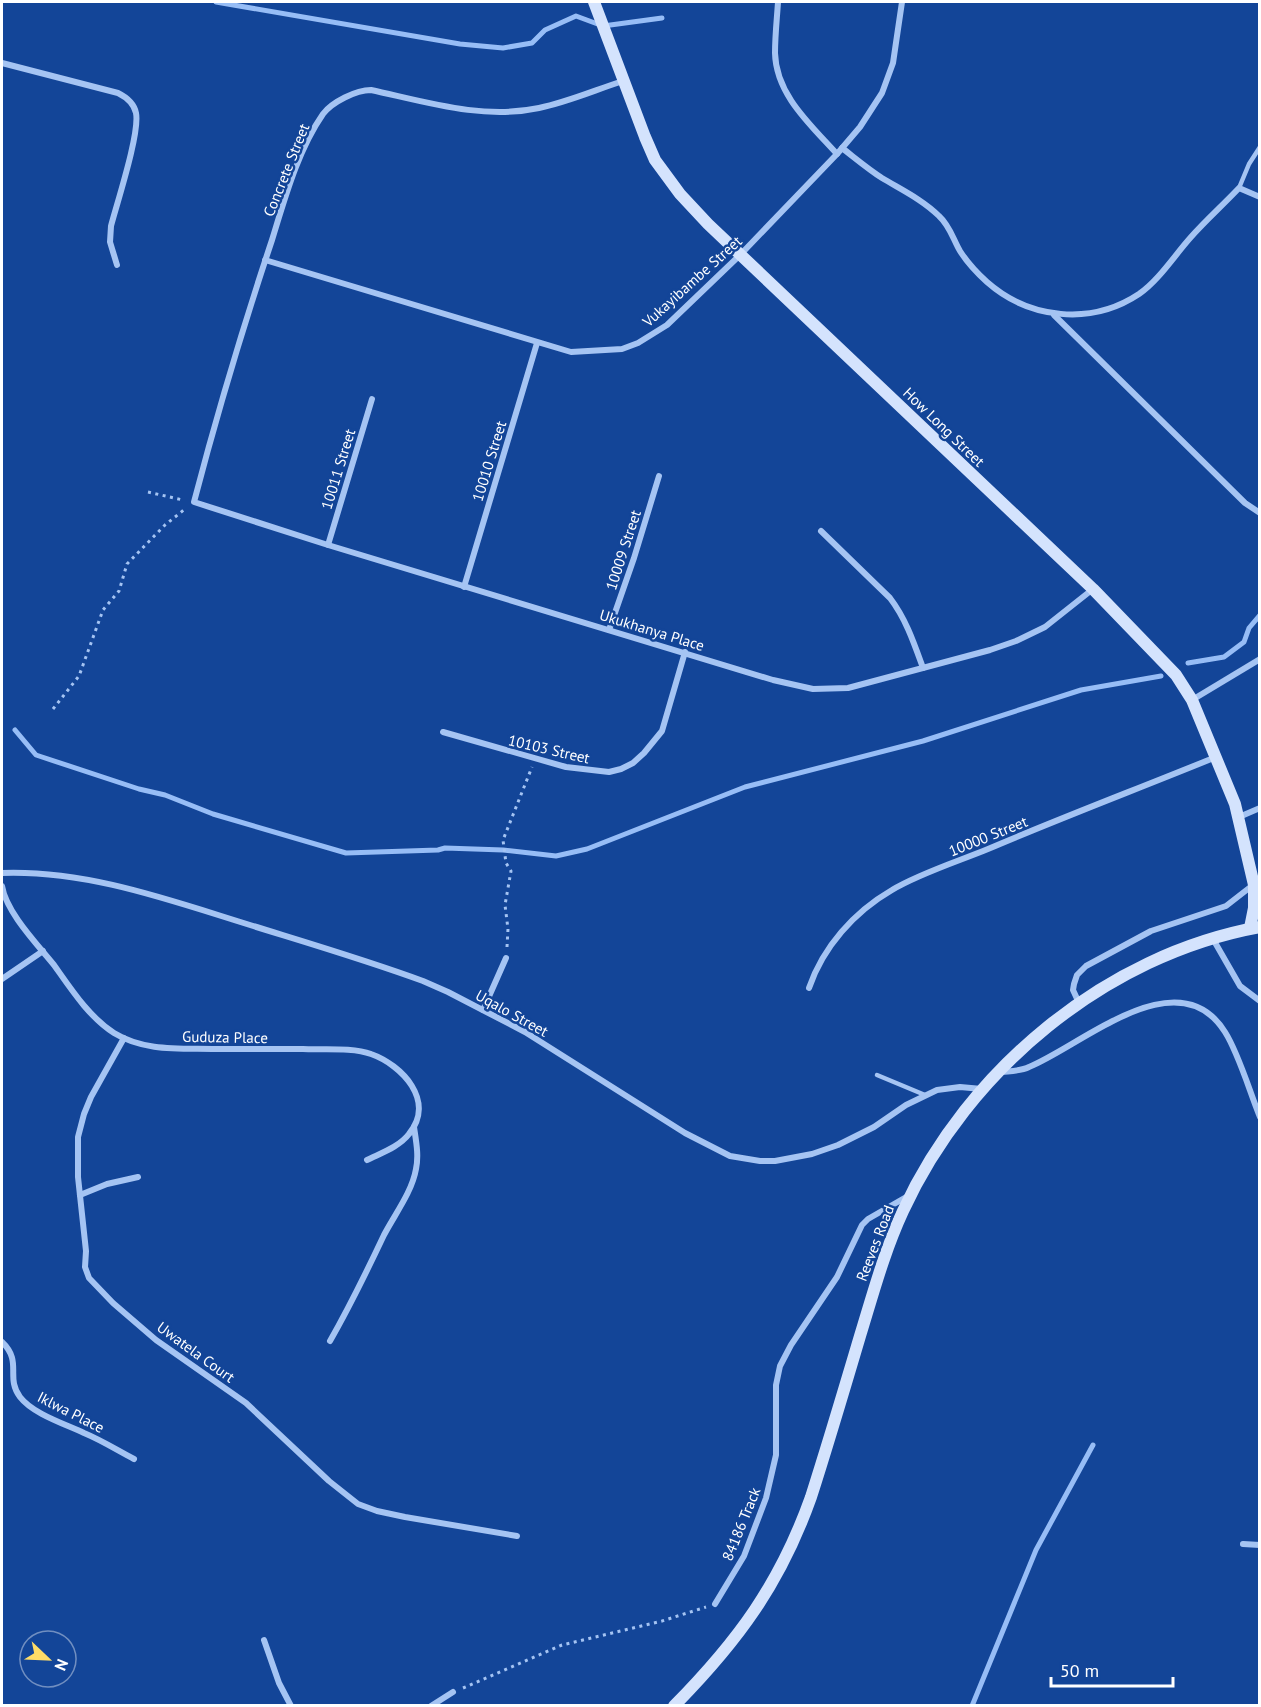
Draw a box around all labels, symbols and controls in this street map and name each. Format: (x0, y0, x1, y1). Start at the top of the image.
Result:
street label: Concrete Street (259, 121, 313, 219)
street label: Vukayibambe Street (638, 231, 746, 331)
street label: How Long Street (899, 383, 989, 471)
street label: 10010 Street (468, 418, 510, 504)
street label: 10011 Street (317, 426, 359, 512)
street label: 10009 Street (601, 507, 645, 593)
street label: Ukukhanya Place (597, 605, 707, 655)
street label: 10103 Street (506, 730, 592, 768)
street label: 10000 Street (946, 812, 1030, 860)
street label: Uqalo Street (472, 985, 552, 1041)
street label: Guduza Place (182, 1027, 268, 1047)
street label: Reeves Road (852, 1202, 898, 1284)
street label: Uwatela Court (153, 1317, 239, 1387)
street label: Iklwa Place (34, 1387, 108, 1437)
street label: 84186 Track (718, 1484, 765, 1564)
north arrow (18, 1629, 78, 1689)
scale bar (1051, 1650, 1172, 1688)
text: N (51, 1656, 73, 1674)
text: 50 m (1060, 1659, 1099, 1682)

